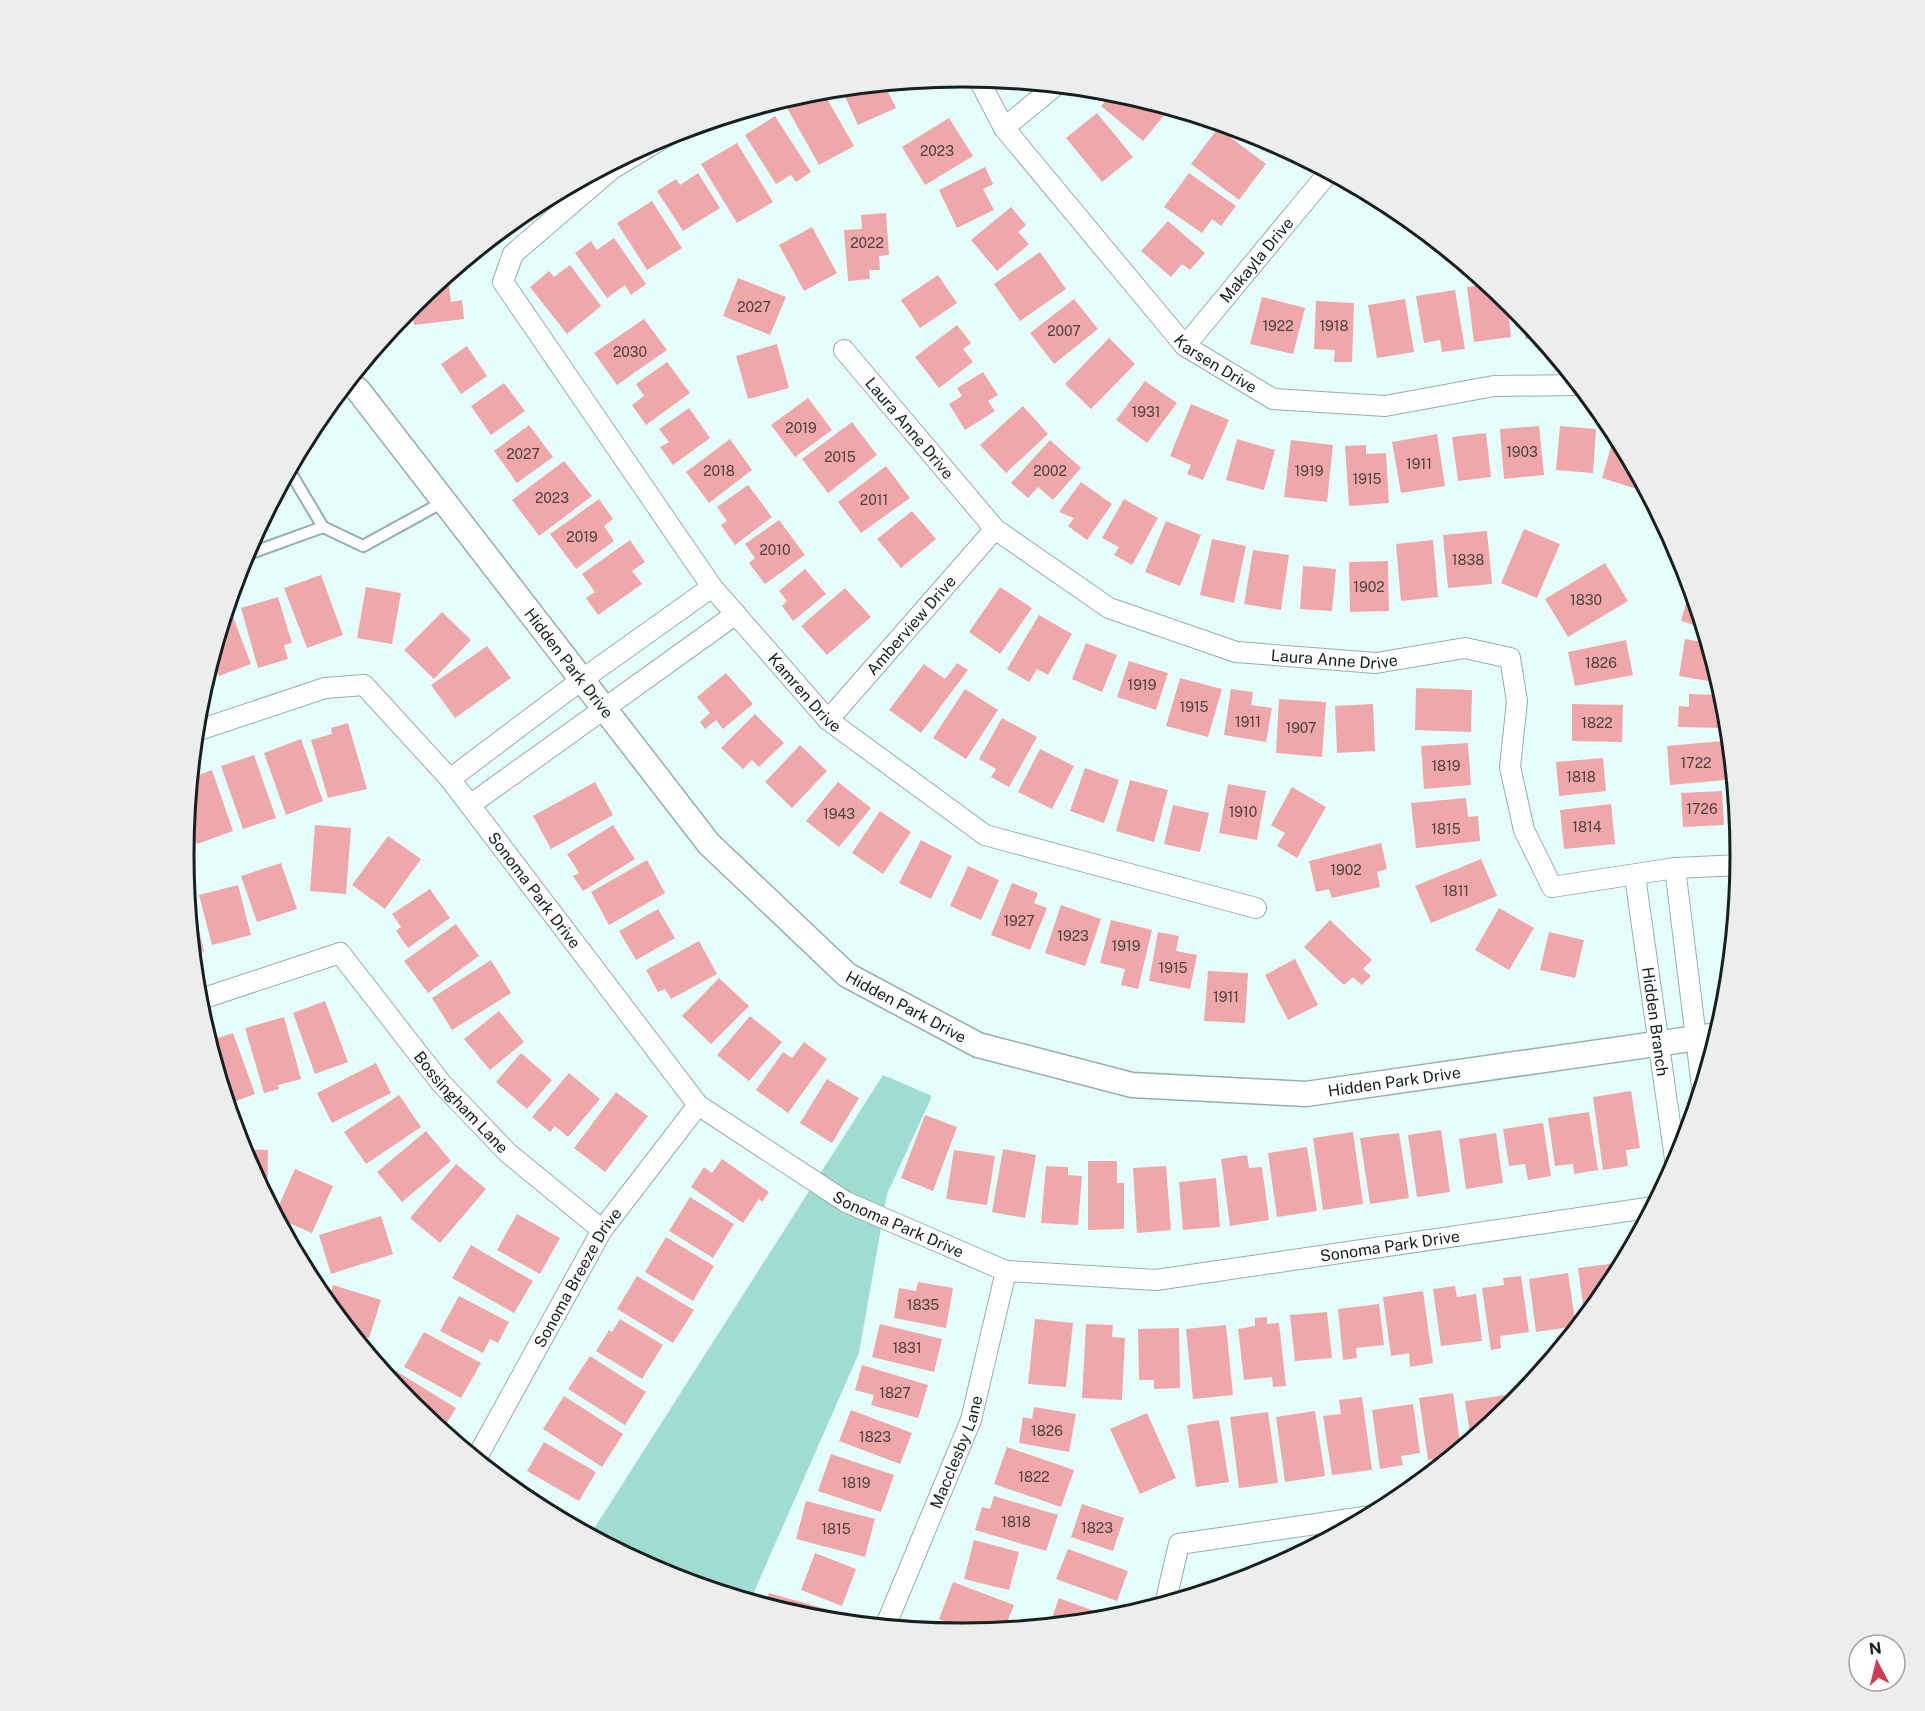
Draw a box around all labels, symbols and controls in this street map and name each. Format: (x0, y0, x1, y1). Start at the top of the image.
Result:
house number: 2023 (920, 143, 954, 159)
street label: Makayla Drive (1216, 214, 1298, 306)
house number: 2022 (850, 235, 884, 251)
house number: 2027 (737, 299, 771, 315)
house number: 1922 (1262, 318, 1294, 334)
house number: 1918 (1319, 318, 1349, 334)
house number: 2007 (1047, 323, 1081, 339)
street label: Karsen Drive (1170, 331, 1260, 397)
house number: 2030 (613, 344, 647, 360)
street label: Laura Anne Drive (861, 374, 958, 483)
house number: 1931 (1132, 404, 1160, 420)
house number: 2019 (785, 420, 817, 436)
house number: 1903 (1506, 444, 1538, 460)
house number: 2027 (506, 446, 540, 462)
house number: 2015 (824, 449, 856, 465)
house number: 1911 (1406, 456, 1432, 472)
house number: 2018 (703, 463, 735, 479)
house number: 2002 (1033, 463, 1067, 479)
house number: 1919 (1295, 463, 1324, 479)
house number: 1915 (1352, 471, 1382, 487)
house number: 2023 (535, 490, 569, 506)
house number: 2011 (860, 492, 888, 508)
house number: 2019 (566, 529, 598, 545)
house number: 2010 (759, 542, 791, 558)
house number: 1838 (1452, 552, 1484, 568)
street label: Amberview Drive (863, 572, 960, 679)
house number: 1902 (1353, 579, 1385, 595)
house number: 1830 (1570, 592, 1602, 608)
street label: Hidden Park Drive (520, 605, 617, 722)
street label: Laura Anne Drive (1270, 646, 1399, 673)
street label: Kamren Drive (764, 649, 845, 736)
house number: 1826 (1585, 655, 1617, 671)
house number: 1919 (1128, 677, 1157, 693)
house number: 1915 (1179, 699, 1209, 715)
house number: 1911 (1235, 714, 1261, 730)
house number: 1822 (1581, 715, 1613, 731)
house number: 1907 (1285, 720, 1317, 736)
house number: 1722 (1681, 755, 1711, 771)
house number: 1819 (1431, 758, 1461, 774)
house number: 1818 (1566, 769, 1596, 785)
house number: 1726 (1686, 801, 1718, 817)
house number: 1910 (1229, 804, 1257, 820)
house number: 1943 (823, 806, 855, 822)
house number: 1814 (1572, 819, 1602, 835)
house number: 1815 (1431, 821, 1461, 837)
street label: Sonoma Park Drive (484, 828, 584, 952)
house number: 1902 (1330, 862, 1362, 878)
house number: 1811 (1443, 883, 1469, 899)
house number: 1927 (1003, 913, 1035, 929)
house number: 1923 (1057, 928, 1089, 944)
house number: 1919 (1112, 938, 1141, 954)
house number: 1915 (1158, 960, 1188, 976)
street label: Hidden Branch (1638, 966, 1672, 1077)
street label: Hidden Park Drive (842, 967, 969, 1047)
house number: 1911 (1213, 989, 1239, 1005)
street label: Bossingham Lane (410, 1048, 512, 1157)
street label: Hidden Park Drive (1327, 1063, 1462, 1101)
street label: Sonoma Park Drive (829, 1187, 967, 1262)
street label: Sonoma Breeze Drive (530, 1204, 626, 1351)
street label: Sonoma Park Drive (1319, 1227, 1461, 1266)
house number: 1835 (907, 1297, 939, 1313)
house number: 1831 (892, 1340, 922, 1356)
house number: 1827 (879, 1385, 911, 1401)
street label: Macclesby Lane (926, 1394, 986, 1512)
house number: 1826 (1031, 1423, 1063, 1439)
house number: 1823 (859, 1429, 891, 1445)
house number: 1822 (1018, 1469, 1050, 1485)
house number: 1819 (841, 1475, 871, 1491)
house number: 1818 (1001, 1514, 1031, 1530)
house number: 1823 (1081, 1520, 1113, 1536)
house number: 1815 (821, 1521, 851, 1537)
north arrow (1847, 1633, 1907, 1693)
text: N (1868, 1638, 1883, 1659)

